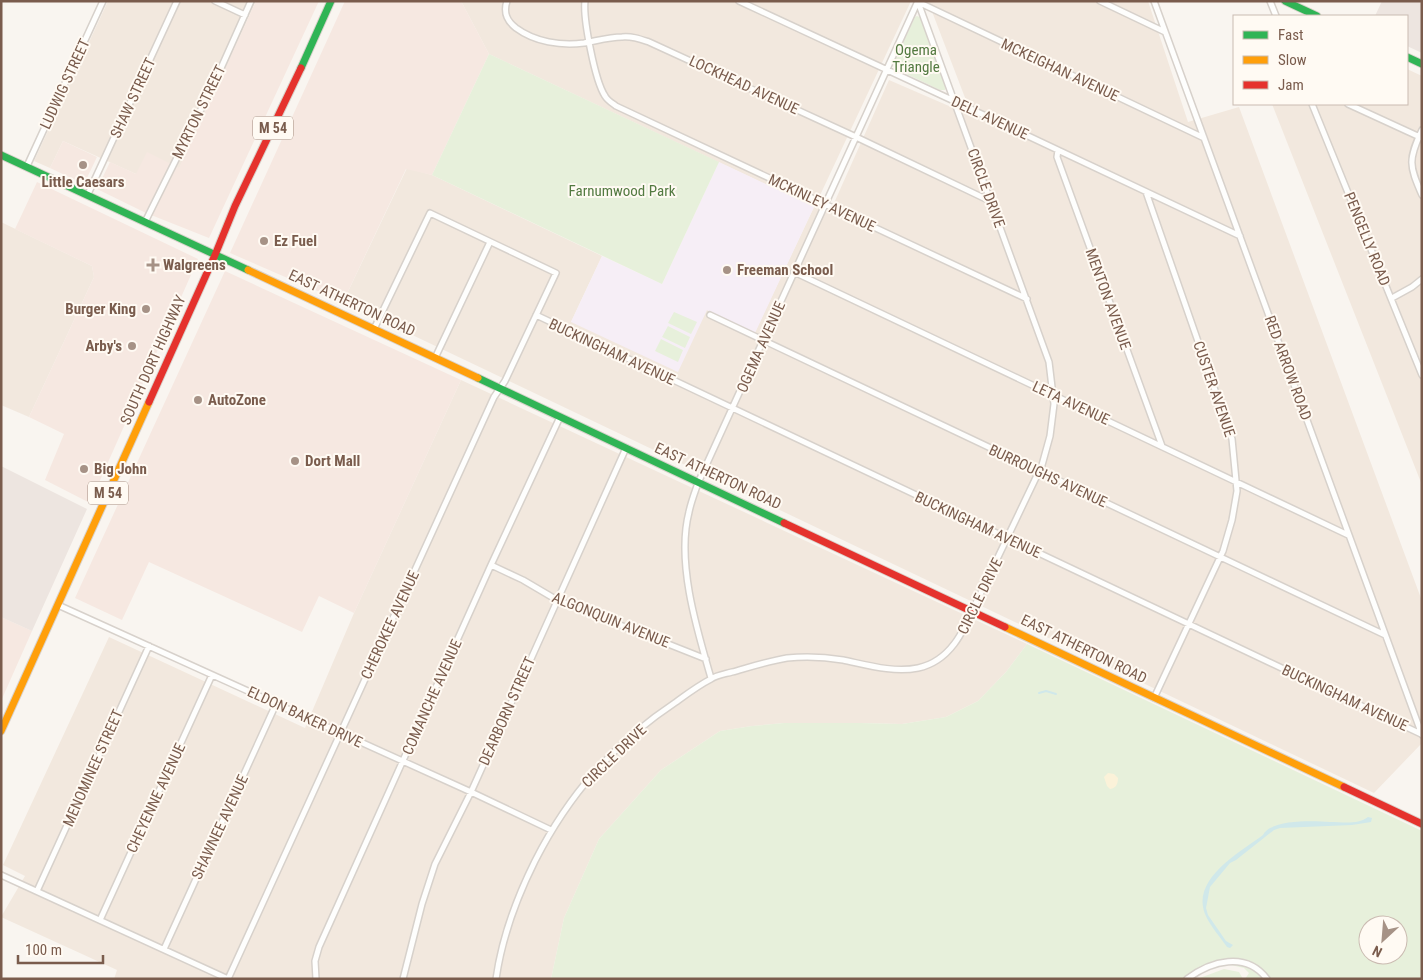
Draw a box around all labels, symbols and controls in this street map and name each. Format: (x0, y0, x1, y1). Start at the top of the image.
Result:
legend (1233, 15, 1408, 105)
text: Fast (1278, 26, 1303, 44)
street label: MCKEIGHAN AVENUE (998, 35, 1122, 105)
street label: LUDWIG STREET (36, 36, 94, 132)
park label: Ogema Triangle (892, 41, 940, 76)
text: Slow (1278, 51, 1307, 69)
street label: LOCKHEAD AVENUE (686, 52, 802, 118)
street label: SHAW STREET (107, 55, 160, 141)
street label: MYRTON STREET (169, 62, 230, 162)
text: Jam (1278, 76, 1304, 94)
street label: DELL AVENUE (949, 92, 1031, 144)
road number: M 54 (253, 116, 293, 140)
street label: CIRCLE DRIVE (963, 146, 1009, 230)
marker: Little Caesars (77, 159, 89, 171)
street label: MCKINLEY AVENUE (766, 170, 878, 236)
place label: Little Caesars (41, 173, 125, 191)
park label: Farnumwood Park (569, 182, 676, 200)
street label: PENGELLY ROAD (1340, 190, 1394, 288)
place label: Ez Fuel (274, 232, 317, 250)
marker: Ez Fuel (258, 235, 270, 247)
street label: MENTON AVENUE (1081, 246, 1135, 352)
place label: Walgreens (163, 256, 226, 274)
marker: Walgreens (147, 259, 159, 271)
place label: Freeman School (737, 261, 833, 279)
marker: Freeman School (721, 264, 733, 276)
street label: EAST ATHERTON ROAD (286, 266, 418, 340)
street label: SOUTH DORT HIGHWAY (116, 292, 190, 428)
street label: OGEMA AVENUE (733, 299, 789, 395)
place label: Burger King (65, 300, 136, 318)
marker: Burger King (140, 303, 152, 315)
street label: RED ARROW ROAD (1261, 313, 1315, 423)
street label: BUCKINGHAM AVENUE (546, 315, 678, 389)
place label: Arby's (85, 337, 122, 355)
street label: CUSTER AVENUE (1189, 339, 1239, 439)
marker: Arby's (126, 340, 138, 352)
street label: LETA AVENUE (1030, 377, 1112, 429)
place label: AutoZone (208, 391, 266, 409)
marker: AutoZone (192, 394, 204, 406)
street label: EAST ATHERTON ROAD (652, 439, 784, 513)
street label: BURROUGHS AVENUE (986, 441, 1110, 511)
place label: Dort Mall (305, 452, 360, 470)
marker: Dort Mall (289, 455, 301, 467)
place label: Big John (94, 460, 147, 478)
marker: Big John (78, 463, 90, 475)
road number: M 54 (88, 482, 128, 504)
street label: BUCKINGHAM AVENUE (912, 488, 1044, 562)
street label: CIRCLE DRIVE (954, 555, 1006, 637)
street label: CHEROKEE AVENUE (357, 568, 423, 682)
street label: ALGONQUIN AVENUE (549, 588, 673, 652)
street label: EAST ATHERTON ROAD (1018, 611, 1150, 687)
street label: COMANCHE AVENUE (398, 636, 466, 758)
street label: DEARBORN STREET (475, 654, 539, 768)
street label: BUCKINGHAM AVENUE (1279, 661, 1411, 735)
street label: ELDON BAKER DRIVE (245, 682, 365, 752)
street label: MENOMINEE STREET (59, 707, 127, 829)
street label: CIRCLE DRIVE (578, 721, 650, 791)
street label: CHEYENNE AVENUE (123, 740, 189, 856)
street label: SHAWNEE AVENUE (188, 772, 252, 882)
north arrow (1358, 915, 1408, 965)
scale bar (18, 932, 102, 964)
text: 100 m (25, 941, 62, 959)
text: N (1370, 943, 1385, 961)

